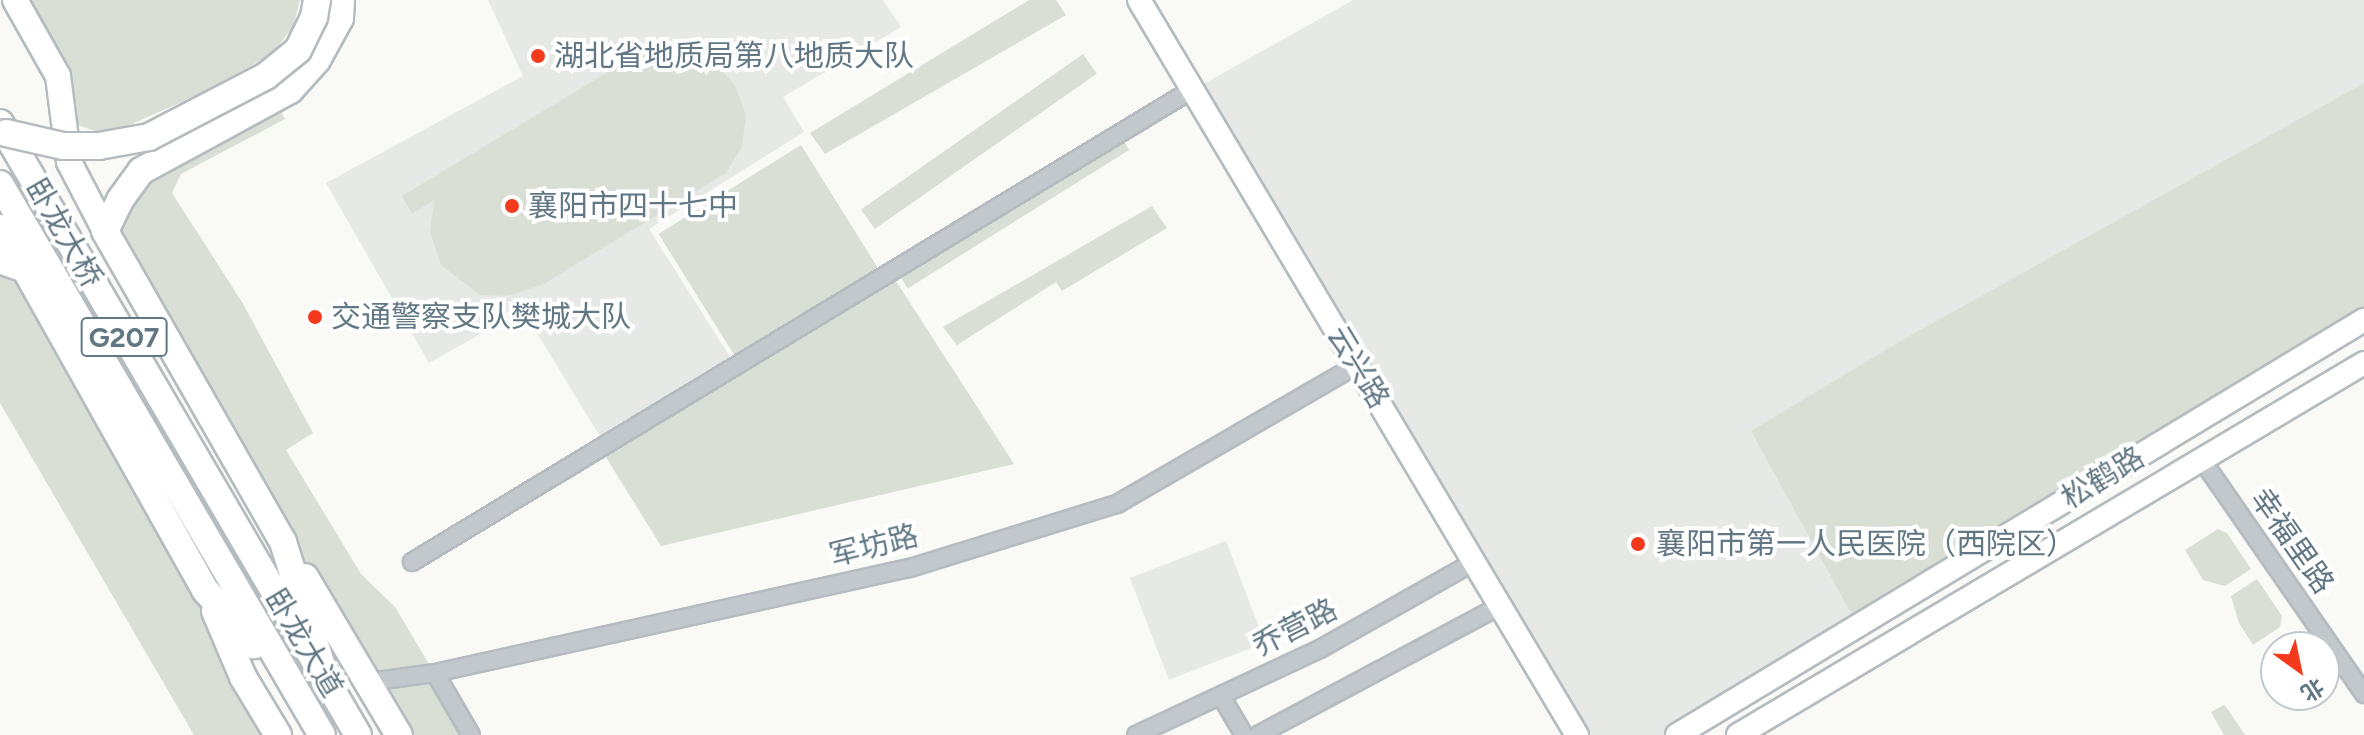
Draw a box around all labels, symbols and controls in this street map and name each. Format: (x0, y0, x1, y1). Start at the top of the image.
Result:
place label: 湖北省地质局第八地质大队 (554, 38, 914, 74)
marker: 湖北省地质局第八地质大队 (529, 47, 547, 65)
street label: 卧龙大桥 (18, 172, 110, 294)
place label: 襄阳市四十七中 (528, 188, 738, 224)
marker: 襄阳市四十七中 (503, 197, 521, 215)
place label: 交通警察支队樊城大队 (331, 299, 631, 335)
marker: 交通警察支队樊城大队 (306, 308, 324, 326)
road number: G207 (80, 313, 168, 361)
street label: 云兴路 (1319, 319, 1397, 415)
street label: 松鹤路 (2055, 439, 2151, 517)
street label: 幸福里路 (2243, 482, 2341, 600)
street label: 军坊路 (826, 518, 922, 574)
place label: 襄阳市第一人民医院（西院区） (1656, 526, 2076, 562)
marker: 襄阳市第一人民医院（西院区） (1627, 533, 1649, 555)
street label: 卧龙大道 (258, 582, 350, 704)
street label: 乔营路 (1247, 592, 1343, 664)
north arrow (2260, 631, 2340, 711)
text: 北 (2296, 673, 2329, 707)

